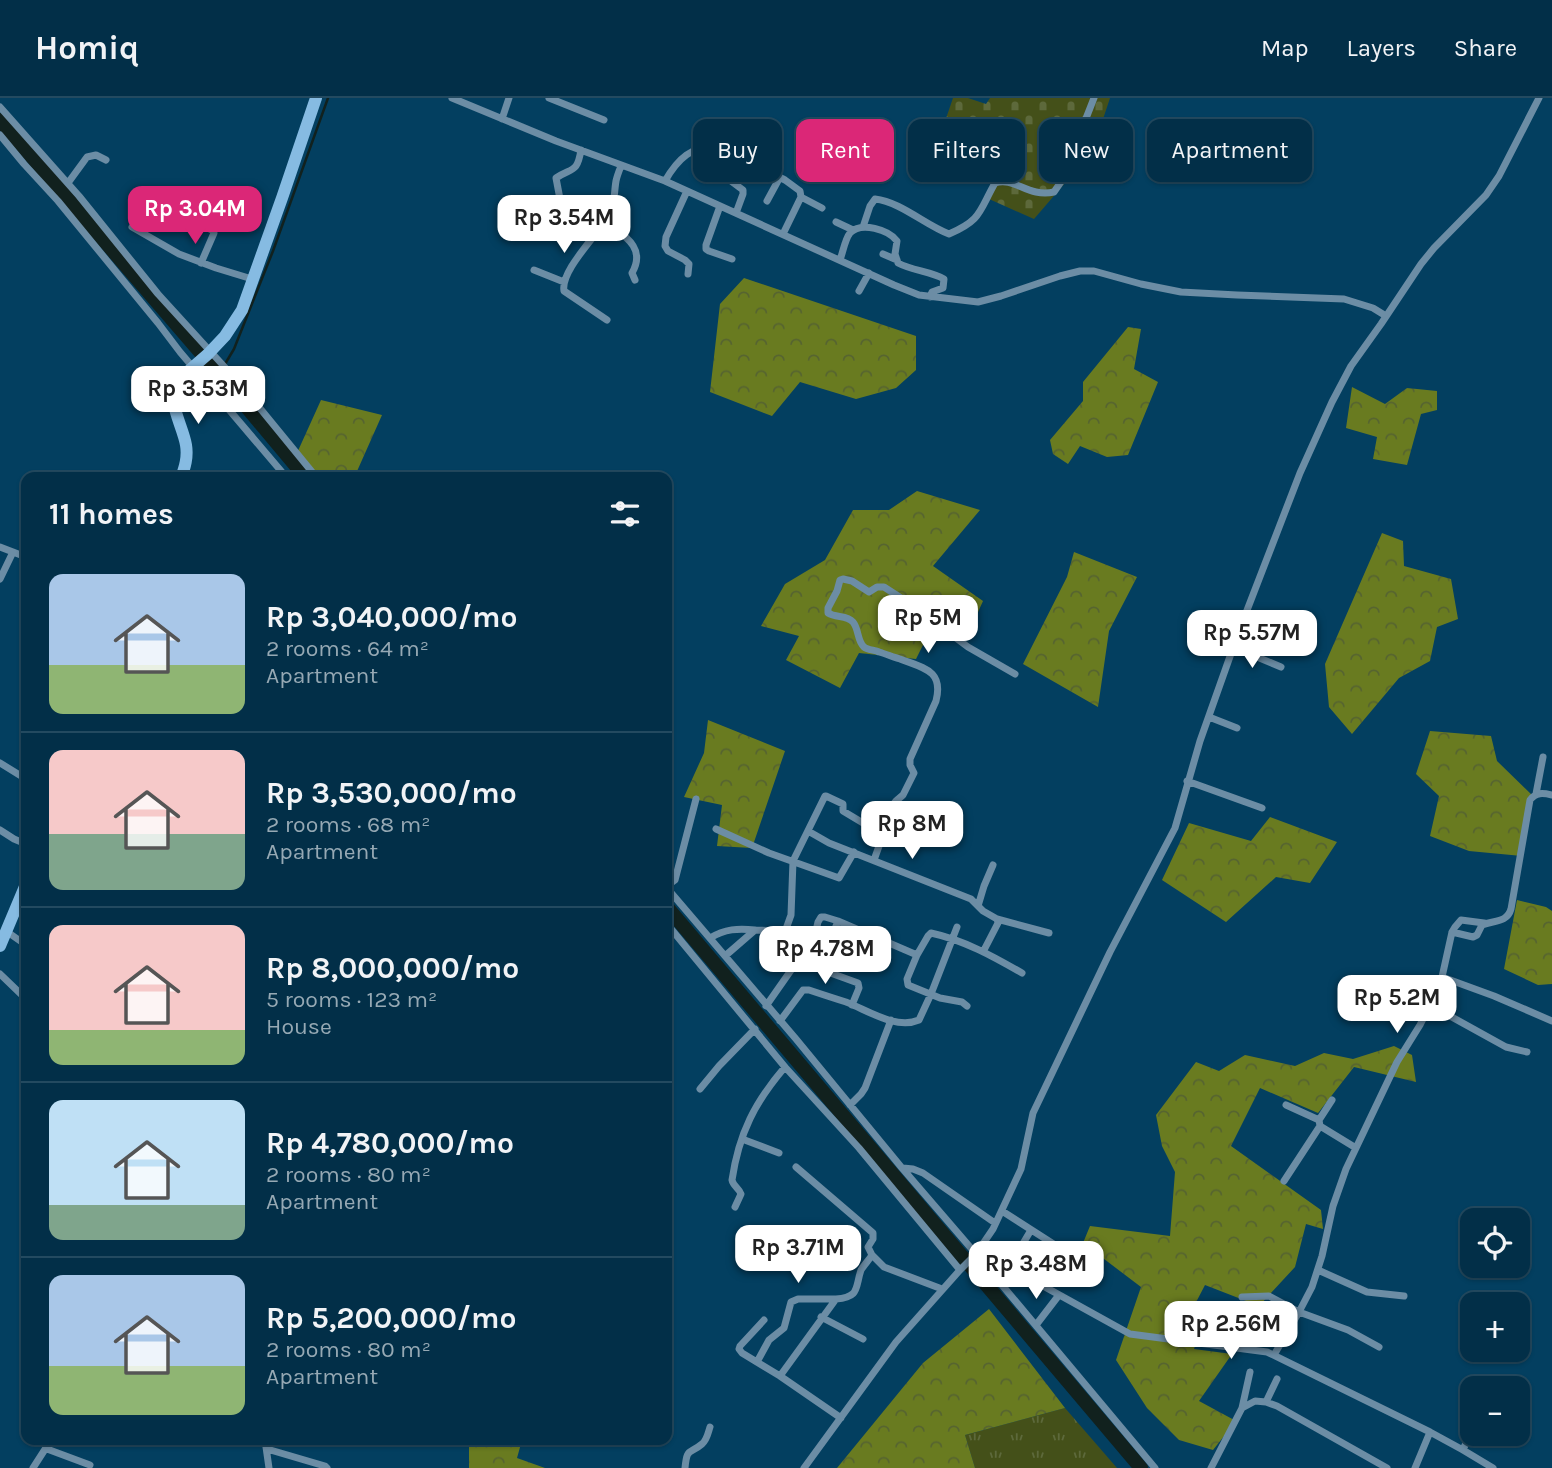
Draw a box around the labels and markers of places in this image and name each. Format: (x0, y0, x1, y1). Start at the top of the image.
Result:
pin: Rp 3.04M (123, 186, 267, 246)
pin: Rp 3.54M (492, 195, 636, 255)
pin: Rp 3.53M (126, 366, 270, 426)
pin: Rp 5M (879, 596, 977, 655)
pin: Rp 5.57M (1180, 610, 1324, 670)
pin: Rp 8M (863, 802, 961, 861)
pin: Rp 4.78M (753, 926, 897, 986)
pin: Rp 5.2M (1332, 976, 1462, 1035)
pin: Rp 3.71M (726, 1226, 870, 1285)
pin: Rp 3.48M (964, 1242, 1108, 1301)
pin: Rp 2.56M (1159, 1302, 1303, 1361)

